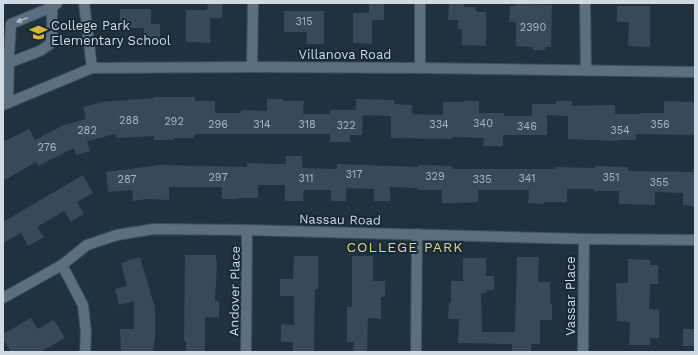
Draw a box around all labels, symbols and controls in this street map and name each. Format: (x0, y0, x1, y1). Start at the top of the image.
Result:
house number: 315 (295, 15, 313, 28)
one-way arrow (16, 17, 28, 23)
place label: College Park Elementary School (51, 18, 171, 48)
house number: 2390 (520, 21, 546, 34)
school or university icon: College Park Elementary School (28, 22, 48, 42)
street label: Villanova Road (299, 47, 391, 62)
house number: 288 (119, 114, 139, 127)
house number: 292 (164, 115, 184, 128)
house number: 340 (473, 117, 493, 130)
house number: 296 (208, 118, 228, 131)
house number: 314 (253, 118, 271, 131)
house number: 318 (298, 118, 316, 131)
house number: 334 (429, 118, 449, 131)
house number: 356 (650, 118, 670, 131)
house number: 322 (336, 119, 356, 132)
house number: 346 (517, 120, 537, 133)
house number: 282 (77, 124, 97, 137)
house number: 354 (610, 124, 630, 137)
house number: 276 (38, 141, 57, 154)
house number: 317 (346, 168, 362, 181)
house number: 329 (425, 170, 445, 183)
house number: 297 (208, 171, 228, 184)
house number: 351 (602, 171, 620, 184)
house number: 311 (299, 172, 314, 185)
house number: 341 (518, 172, 536, 185)
house number: 287 (118, 173, 136, 186)
house number: 335 (472, 173, 492, 186)
house number: 355 (649, 176, 669, 189)
street label: Nassau Road (299, 211, 381, 228)
district label: COLLEGE PARK (347, 239, 464, 255)
street label: Andover Place (226, 246, 243, 336)
street label: Vassar Place (563, 256, 578, 336)

